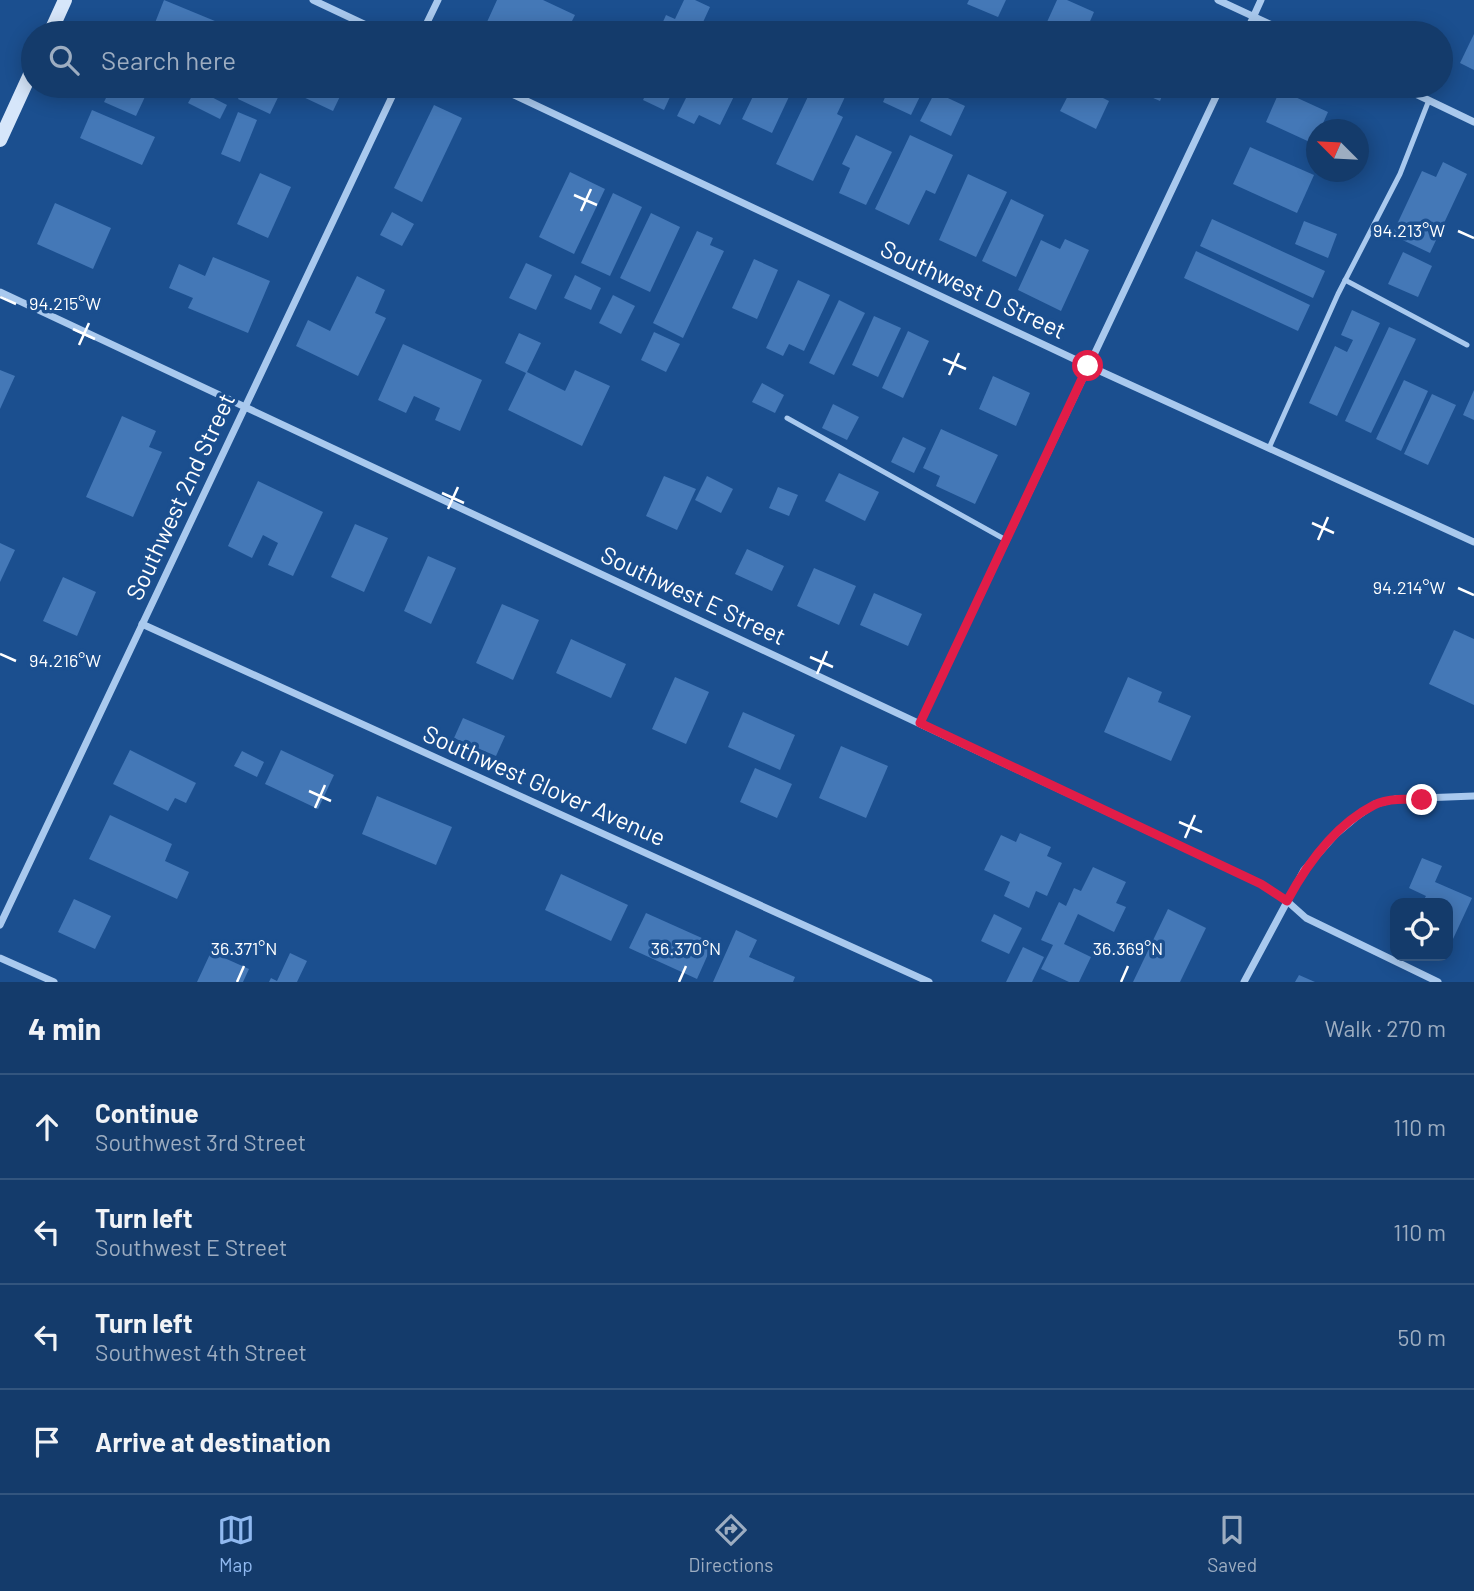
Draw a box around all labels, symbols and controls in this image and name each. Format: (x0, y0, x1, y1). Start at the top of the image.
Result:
search box (21, 21, 1453, 98)
icon: search (45, 41, 83, 79)
text: Search here (101, 44, 236, 75)
north arrow (1306, 119, 1369, 182)
text: 94.213°W (1373, 219, 1445, 241)
street label: Southwest D Street (876, 233, 1071, 344)
text: 94.215°W (29, 292, 101, 314)
route start (1072, 350, 1103, 381)
street label: Southwest 2nd Street (119, 388, 240, 604)
street label: Southwest E Street (597, 539, 791, 650)
text: 94.214°W (1373, 576, 1445, 598)
text: 94.216°W (29, 649, 101, 671)
street label: Southwest Glover Avenue (419, 718, 670, 851)
route end (1406, 784, 1437, 815)
map controls (1390, 898, 1453, 961)
button: locate (1390, 898, 1453, 961)
text: 36.371°N (211, 937, 277, 959)
text: 36.370°N (651, 937, 721, 959)
text: 36.369°N (1093, 937, 1163, 959)
text: 4 min (28, 1010, 101, 1046)
text: Walk · 270 m (1324, 1014, 1446, 1042)
text: Continue (95, 1097, 199, 1128)
icon: ahead (28, 1108, 66, 1146)
text: 110 m (1393, 1113, 1446, 1141)
text: Southwest 3rd Street (95, 1128, 306, 1156)
text: Turn left (95, 1202, 193, 1233)
icon: left (28, 1213, 66, 1251)
text: 110 m (1393, 1218, 1446, 1246)
text: Southwest E Street (95, 1233, 287, 1261)
text: Turn left (95, 1307, 193, 1338)
icon: left (28, 1318, 66, 1356)
text: 50 m (1398, 1323, 1446, 1351)
text: Southwest 4th Street (95, 1338, 307, 1366)
icon: arrive (28, 1423, 66, 1461)
text: Arrive at destination (95, 1426, 331, 1457)
tab: Map (217, 1511, 255, 1576)
tab: Directions (689, 1511, 774, 1576)
tab: Saved (1207, 1511, 1257, 1576)

